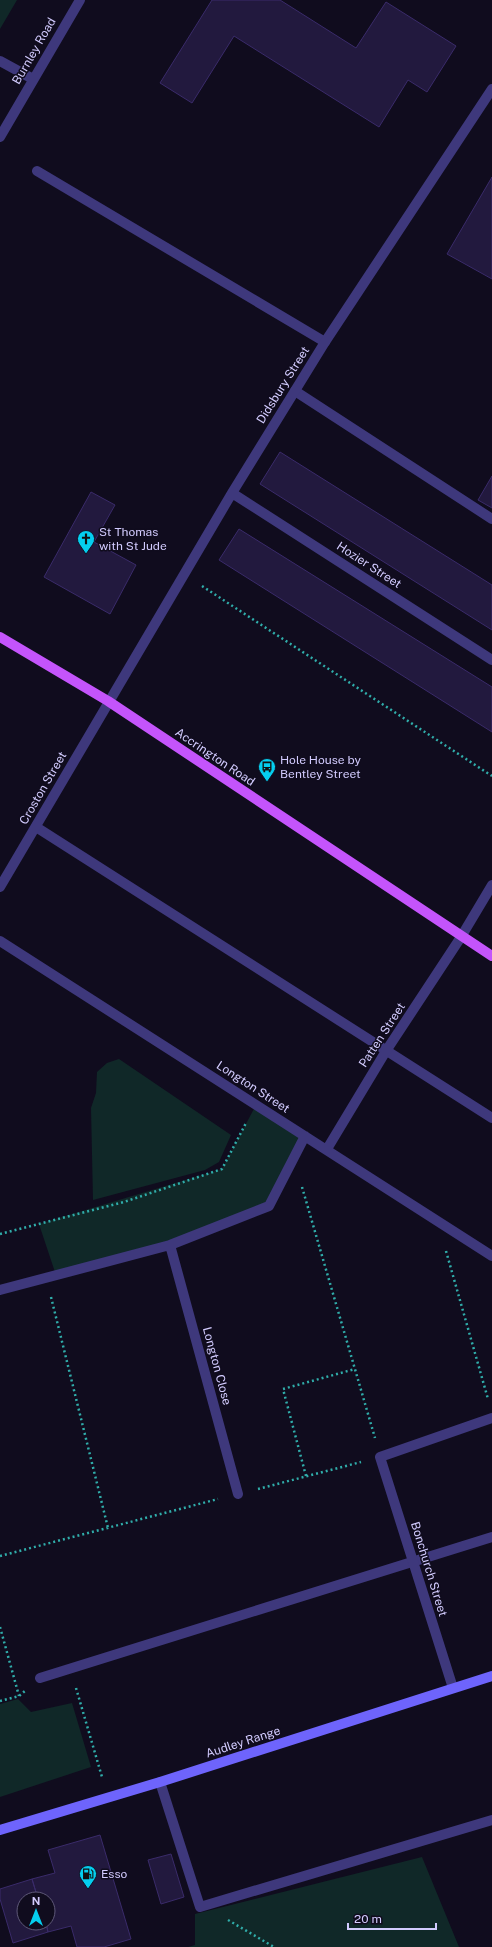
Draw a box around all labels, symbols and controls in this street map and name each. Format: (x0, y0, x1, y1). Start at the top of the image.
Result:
street label: Burnley Road (9, 15, 59, 87)
street label: Didsbury Street (254, 344, 312, 426)
place label: St Thomas with St Jude (99, 525, 167, 553)
church icon: St Thomas with St Jude (76, 529, 96, 554)
street label: Hozier Street (334, 539, 404, 591)
street label: Accrington Road (173, 725, 257, 789)
street label: Croston Street (17, 749, 70, 827)
place label: Hole House by Bentley Street (280, 753, 361, 781)
bus stop icon: Hole House by Bentley Street (257, 757, 277, 782)
street label: Patten Street (356, 1000, 408, 1070)
street label: Longton Street (214, 1058, 292, 1116)
street label: Longton Close (200, 1325, 234, 1407)
street label: Bonchurch Street (408, 1520, 450, 1618)
street label: Audley Range (204, 1723, 282, 1761)
fuel station icon: Esso (78, 1864, 98, 1889)
place label: Esso (101, 1867, 127, 1881)
north arrow (16, 1891, 56, 1931)
text: N (32, 1895, 40, 1907)
scale bar (348, 1905, 436, 1931)
text: 20 m (354, 1912, 382, 1926)

